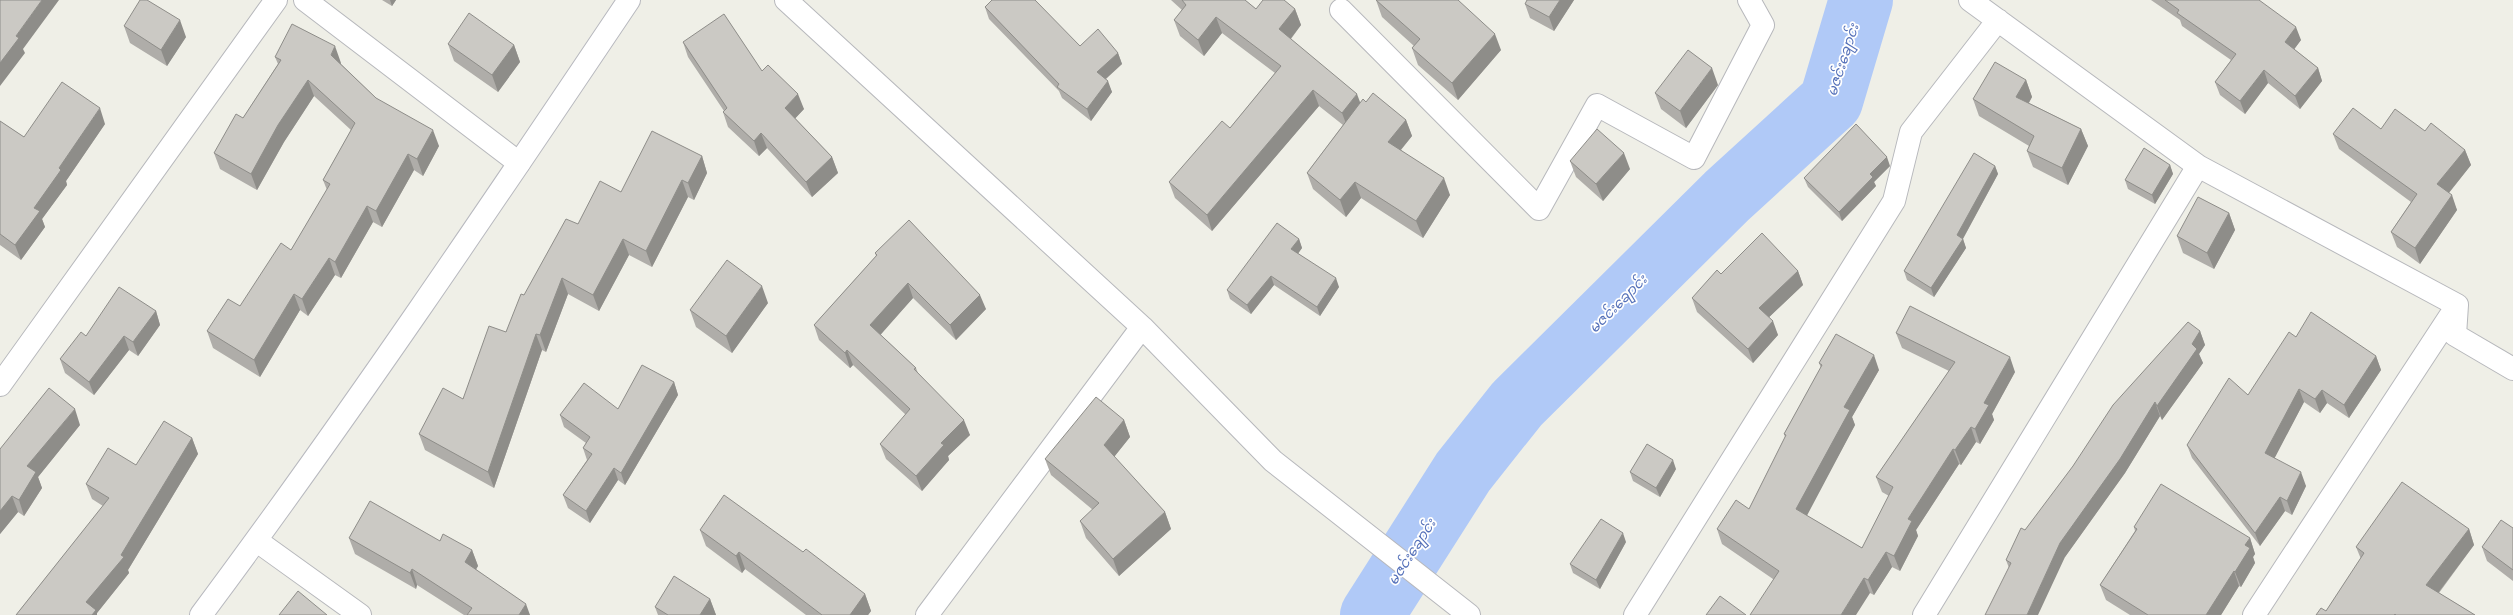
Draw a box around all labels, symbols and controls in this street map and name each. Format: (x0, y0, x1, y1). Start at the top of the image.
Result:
water label: မဇင်းချောင်း (1821, 20, 1866, 99)
water label: မဇင်းချောင်း (1584, 269, 1653, 339)
water label: မဇင်းချောင်း (1383, 514, 1443, 590)

